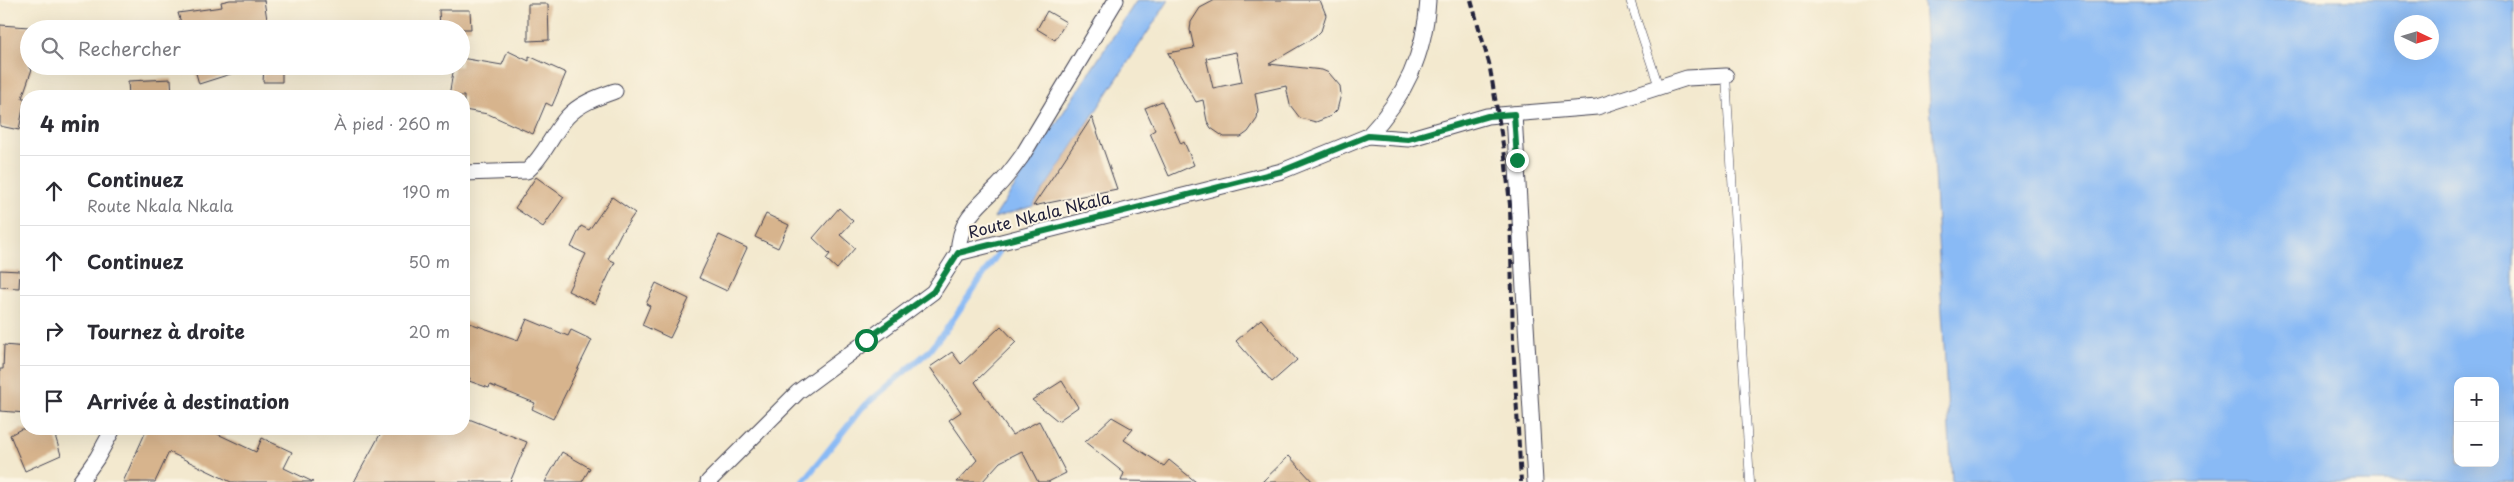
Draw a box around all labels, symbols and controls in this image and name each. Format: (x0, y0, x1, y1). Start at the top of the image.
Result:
north arrow (2394, 15, 2439, 60)
search box (20, 20, 470, 75)
icon: search (38, 34, 66, 62)
text: Rechercher (78, 34, 181, 62)
text: 4 min (40, 107, 100, 139)
text: À pied · 260 m (334, 111, 450, 135)
route end (1506, 149, 1529, 172)
text: Continuez (87, 165, 184, 193)
icon: ahead (40, 177, 68, 205)
text: 190 m (402, 179, 450, 203)
street label: Route Nkala Nkala (965, 185, 1113, 243)
text: Route Nkala Nkala (87, 193, 233, 217)
icon: ahead (40, 247, 68, 275)
text: Continuez (87, 247, 184, 275)
text: 50 m (409, 249, 450, 273)
icon: right (40, 317, 68, 345)
text: Tournez à droite (87, 317, 245, 345)
text: 20 m (409, 319, 450, 343)
route start (855, 329, 878, 352)
map controls (2454, 377, 2499, 467)
button: + (2454, 377, 2499, 422)
icon: arrive (40, 387, 68, 415)
text: Arrivée à destination (87, 387, 290, 415)
button: − (2454, 422, 2499, 467)

